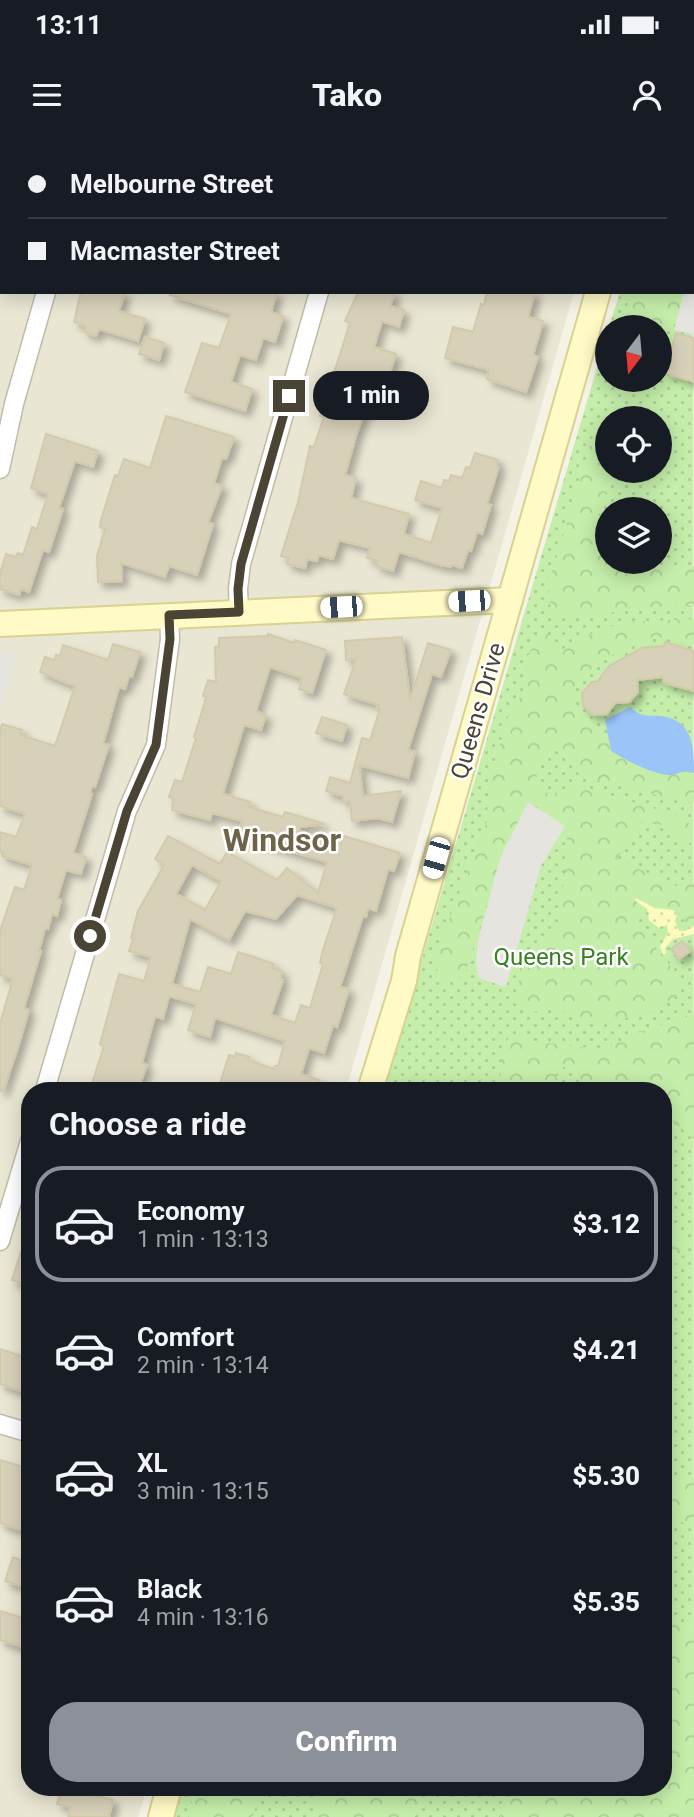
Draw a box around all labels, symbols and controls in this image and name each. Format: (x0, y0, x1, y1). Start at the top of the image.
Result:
text: 13:11 (35, 10, 102, 40)
icon: menu (28, 76, 66, 114)
text: Tako (312, 76, 382, 114)
icon: person (628, 76, 666, 114)
text: Melbourne Street (70, 169, 273, 199)
text: Macmaster Street (70, 236, 280, 266)
north arrow (595, 315, 672, 392)
map controls (595, 315, 672, 574)
callout: 1 min (314, 372, 429, 420)
route end (273, 380, 305, 412)
text: 1 min (342, 382, 400, 409)
button: locate (595, 406, 672, 483)
button: layers (595, 497, 672, 574)
car (448, 589, 491, 613)
car (320, 595, 363, 619)
street label: Queens Drive (445, 640, 511, 782)
district label: Windsor (223, 821, 342, 859)
car (421, 835, 452, 881)
route start (74, 920, 106, 952)
park label: Queens Park (493, 943, 629, 971)
text: Choose a ride (49, 1105, 246, 1143)
icon: car (53, 1193, 116, 1256)
text: Economy (137, 1196, 244, 1226)
text: $3.12 (572, 1209, 640, 1239)
text: 1 min · 13:13 (137, 1226, 269, 1253)
icon: car (53, 1319, 116, 1382)
text: Comfort (137, 1322, 234, 1352)
text: $4.21 (572, 1335, 640, 1365)
text: 2 min · 13:14 (137, 1352, 269, 1379)
icon: car (53, 1445, 116, 1508)
text: XL (137, 1448, 168, 1478)
text: $5.30 (572, 1461, 640, 1491)
text: 3 min · 13:15 (137, 1478, 269, 1505)
icon: car (53, 1571, 116, 1634)
text: Black (137, 1574, 202, 1604)
text: $5.35 (572, 1587, 640, 1617)
text: 4 min · 13:16 (137, 1604, 269, 1631)
button: Confirm (49, 1702, 644, 1782)

